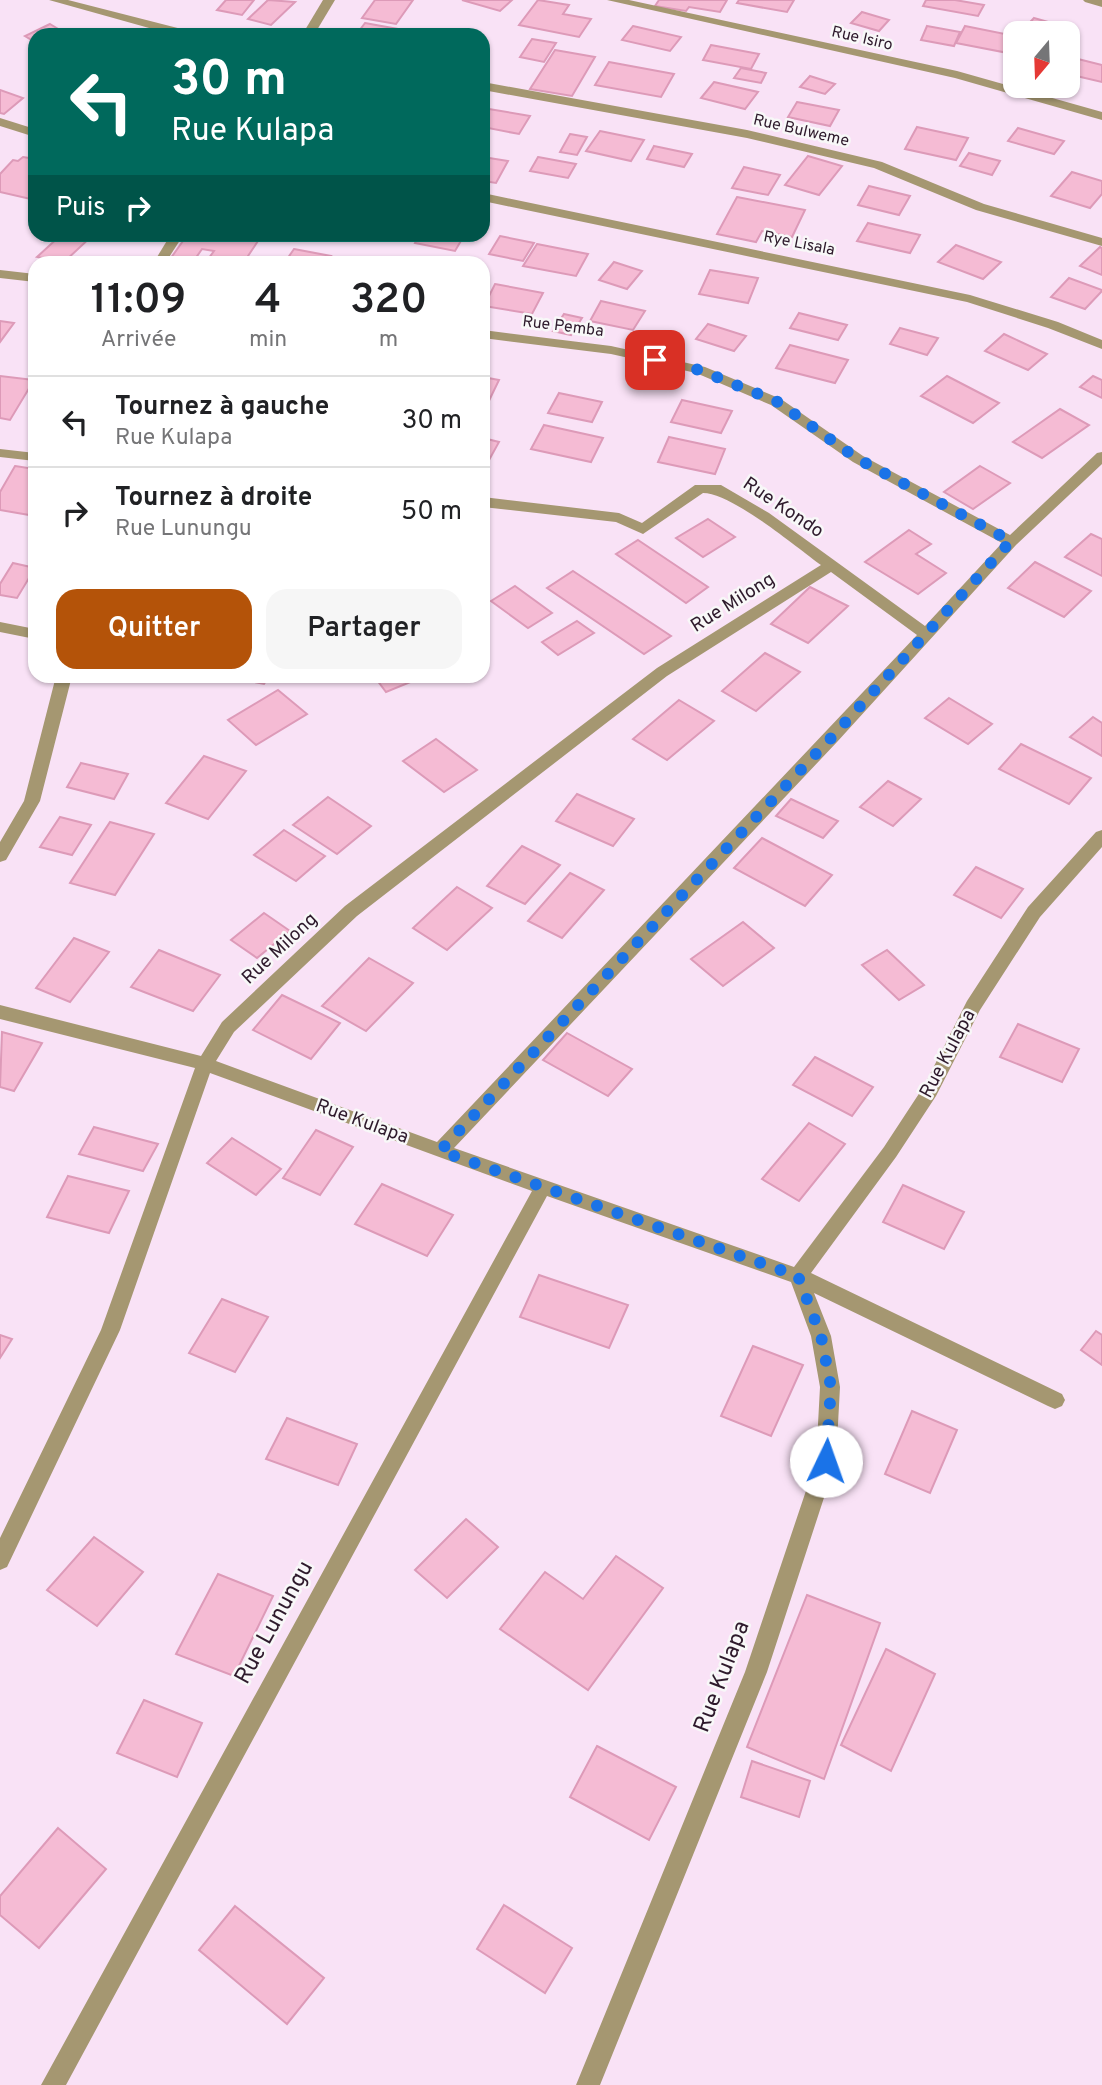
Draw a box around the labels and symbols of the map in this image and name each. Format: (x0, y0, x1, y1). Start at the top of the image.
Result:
north arrow (1003, 21, 1080, 98)
street label: Rue Isiro (829, 22, 895, 56)
street label: Rue Bulweme (751, 110, 851, 152)
street label: Rye Lisala (762, 227, 836, 261)
street label: Rue Pemba (521, 312, 605, 342)
pin (625, 330, 685, 390)
street label: Rue Kondo (738, 472, 828, 544)
street label: Rue Milong (686, 568, 780, 638)
street label: Rue Milong (237, 908, 323, 990)
street label: Rue Kulapa (915, 1006, 981, 1102)
street label: Rue Kulapa (312, 1094, 412, 1150)
position arrow (789, 1424, 863, 1498)
street label: Rue Lunungu (229, 1556, 321, 1690)
street label: Rue Kulapa (688, 1617, 758, 1737)

